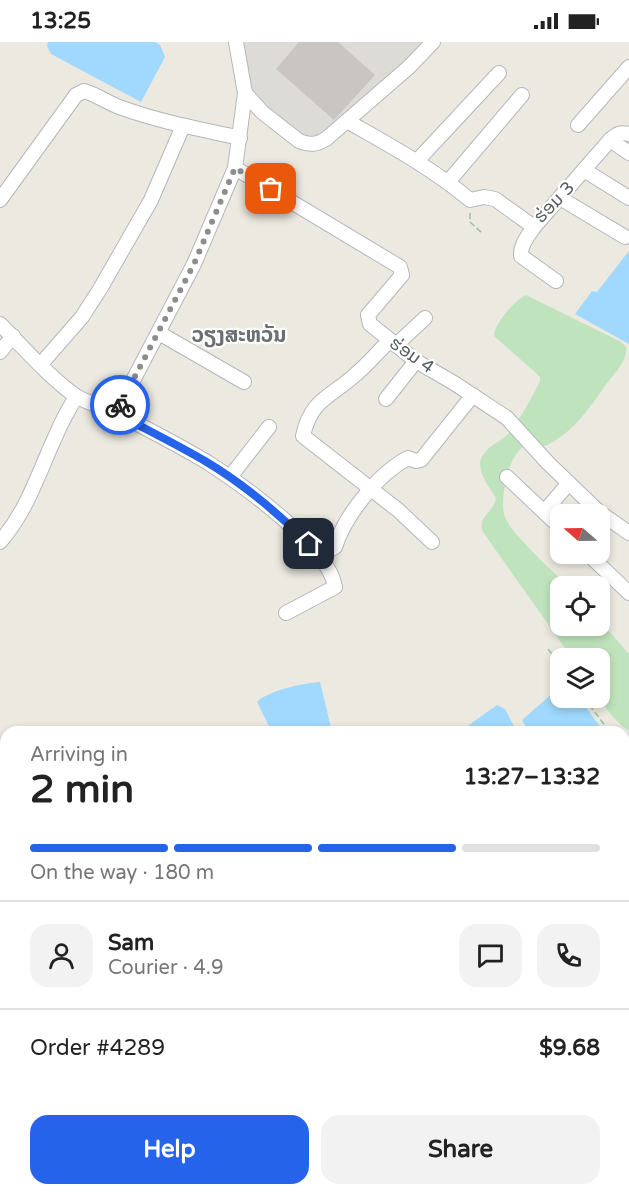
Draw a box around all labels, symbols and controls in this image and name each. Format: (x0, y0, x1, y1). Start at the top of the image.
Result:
text: 13:25 (30, 8, 91, 34)
pin (245, 163, 296, 214)
icon: bag (254, 172, 287, 205)
street label: ຮ່ອມ 3 (529, 177, 579, 227)
district label: ວຽງສະຫວັນ (192, 323, 286, 348)
street label: ຮ່ອມ 4 (386, 332, 438, 378)
courier (90, 375, 150, 435)
icon: bike (104, 389, 137, 422)
north arrow (550, 504, 610, 564)
map controls (550, 504, 610, 708)
pin (283, 518, 334, 569)
icon: home (292, 527, 325, 560)
button: locate (550, 576, 610, 636)
button: layers (550, 648, 610, 708)
text: Arriving in (30, 743, 128, 767)
text: 13:27–13:32 (463, 764, 600, 790)
text: 2 min (30, 766, 134, 813)
text: On the way · 180 m (30, 861, 214, 885)
button: person (30, 924, 93, 987)
button: chat (459, 924, 522, 987)
button: phone (537, 924, 600, 987)
text: Sam (108, 930, 154, 956)
text: Courier · 4.9 (108, 956, 223, 980)
text: Order #4289 (30, 1035, 165, 1061)
text: $9.68 (539, 1035, 600, 1061)
button: Help (30, 1115, 309, 1184)
button: Share (321, 1115, 600, 1184)

